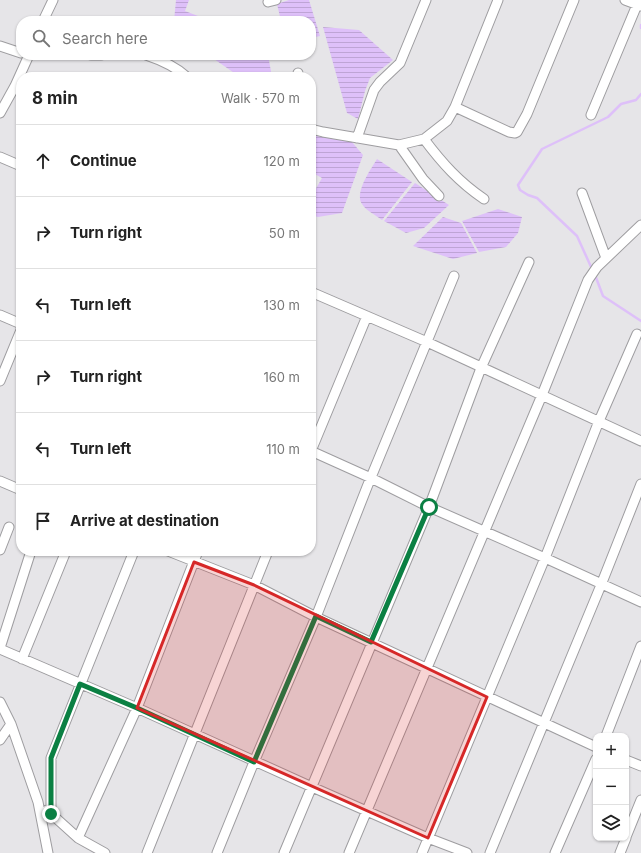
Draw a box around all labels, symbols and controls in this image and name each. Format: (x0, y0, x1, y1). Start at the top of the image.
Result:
search box (16, 16, 316, 60)
icon: search (30, 27, 52, 49)
text: Search here (62, 29, 148, 48)
text: 8 min (32, 88, 78, 108)
text: Walk · 570 m (221, 90, 300, 106)
icon: ahead (32, 150, 54, 172)
text: Continue (70, 151, 137, 170)
text: 120 m (264, 153, 300, 169)
icon: right (32, 222, 54, 244)
text: Turn right (70, 223, 142, 242)
text: 50 m (269, 225, 300, 241)
icon: left (32, 294, 54, 316)
text: Turn left (70, 295, 131, 314)
text: 130 m (263, 297, 300, 313)
icon: right (32, 366, 54, 388)
text: Turn right (70, 367, 142, 386)
text: 160 m (263, 369, 300, 385)
icon: left (32, 438, 54, 460)
text: Turn left (70, 439, 131, 458)
text: 110 m (266, 441, 300, 457)
route start (420, 498, 438, 516)
icon: arrive (32, 510, 54, 532)
text: Arrive at destination (70, 511, 219, 530)
map controls (593, 733, 629, 841)
button: + (593, 733, 629, 769)
button: − (593, 769, 629, 805)
route end (42, 805, 60, 823)
button: layers (593, 805, 629, 841)

